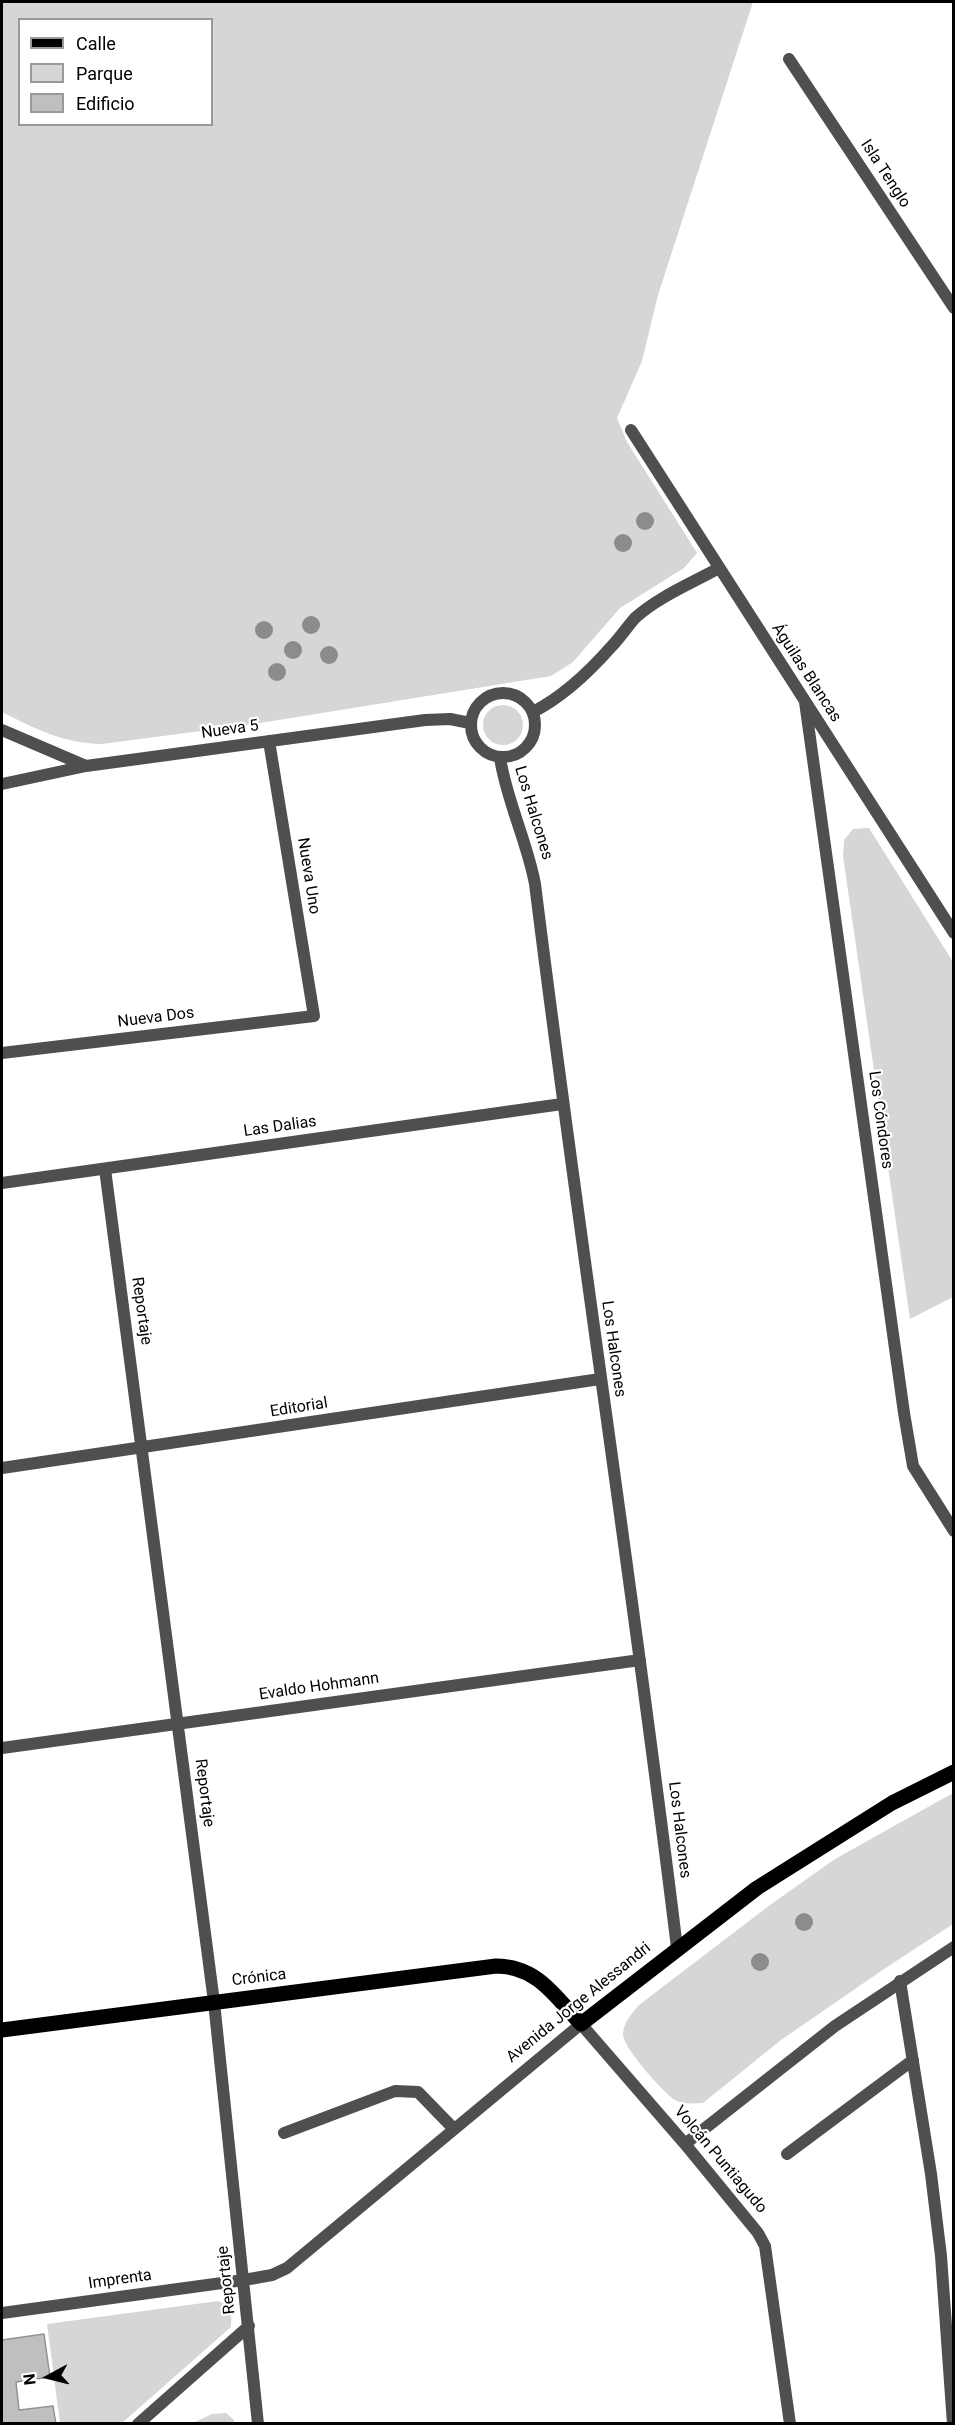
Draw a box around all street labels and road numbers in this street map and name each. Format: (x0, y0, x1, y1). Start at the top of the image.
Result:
street label: Isla Tenglo (856, 136, 914, 212)
street label: Águilas Blancas (767, 620, 845, 726)
street label: Nueva 5 (200, 716, 260, 744)
street label: Los Halcones (510, 764, 556, 862)
street label: Nueva Uno (292, 836, 324, 916)
street label: Nueva Dos (117, 1004, 195, 1032)
street label: Los Cóndores (864, 1070, 896, 1170)
street label: Las Dalias (242, 1112, 318, 1142)
street label: Reportaje (127, 1276, 155, 1346)
street label: Los Halcones (597, 1300, 629, 1398)
street label: Editorial (269, 1394, 329, 1422)
street label: Evaldo Hohmann (258, 1669, 380, 1705)
street label: Reportaje (190, 1758, 218, 1828)
street label: Los Halcones (664, 1781, 694, 1879)
street label: Avenida Jorge Alessandri (503, 1939, 655, 2067)
street label: Crónica (231, 1965, 287, 1991)
street label: Volcán Puntiagudo (669, 2102, 771, 2218)
street label: Reportaje (214, 2245, 240, 2315)
street label: Imprenta (87, 2266, 153, 2294)

